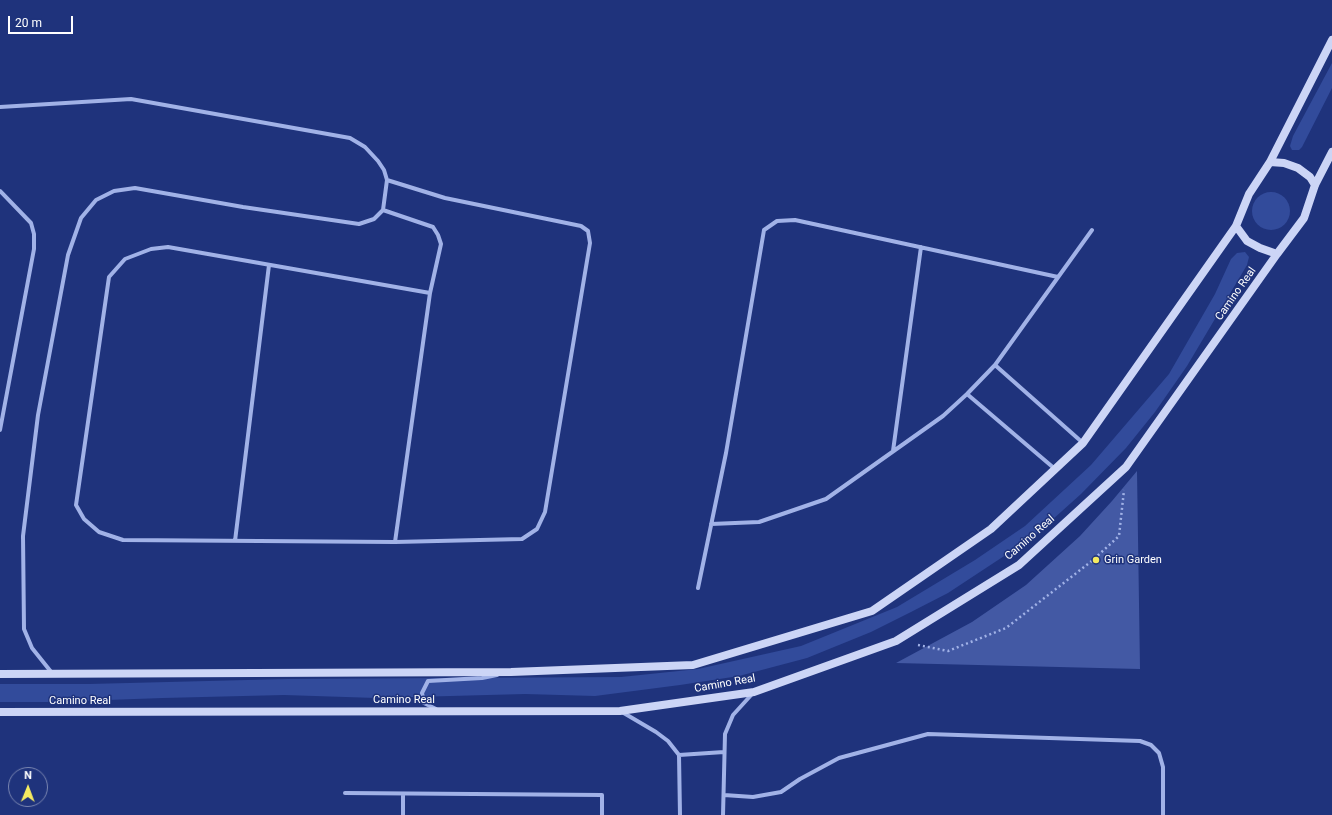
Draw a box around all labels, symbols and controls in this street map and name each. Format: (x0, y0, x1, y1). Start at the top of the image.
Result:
scale bar (10, 8, 75, 34)
text: 20 m (15, 16, 42, 30)
street label: Camino Real (1213, 265, 1259, 323)
street label: Camino Real (1002, 513, 1058, 563)
place label: Grin Garden (1104, 553, 1162, 567)
marker: Grin Garden (1091, 555, 1101, 565)
street label: Camino Real (693, 672, 757, 696)
street label: Camino Real (373, 693, 435, 707)
street label: Camino Real (49, 694, 111, 708)
north arrow (8, 767, 48, 807)
text: N (24, 769, 32, 782)

